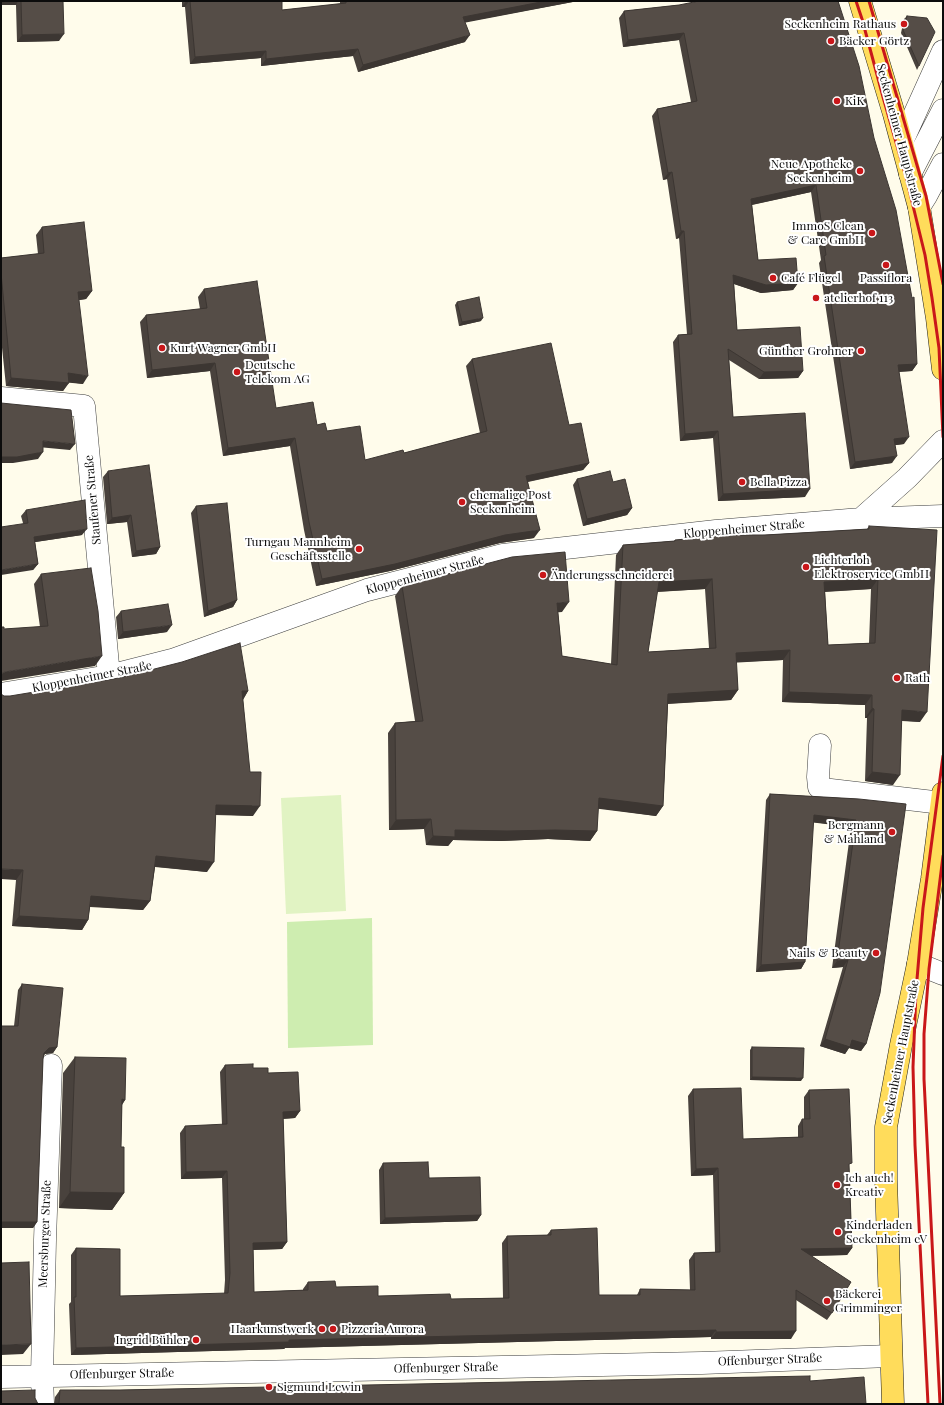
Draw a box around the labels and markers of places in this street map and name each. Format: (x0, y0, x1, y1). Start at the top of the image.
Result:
place label: Seckenheim Rathaus (784, 17, 896, 31)
marker: Seckenheim Rathaus (899, 19, 909, 29)
place label: Bäcker Görtz (839, 34, 909, 48)
marker: Bäcker Görtz (826, 36, 836, 46)
place label: KiK (845, 94, 864, 108)
marker: KiK (832, 96, 842, 106)
place label: Neue Apotheke Seckenheim (771, 157, 852, 185)
marker: Neue Apotheke Seckenheim (855, 166, 865, 176)
place label: ImmoS Clean & Care GmbH (788, 219, 864, 247)
marker: ImmoS Clean & Care GmbH (867, 228, 877, 238)
marker: Passiflora (881, 260, 891, 270)
place label: Café Flügel (781, 271, 841, 285)
place label: Passiflora (860, 271, 912, 285)
marker: Café Flügel (768, 273, 778, 283)
place label: atelierhof 113 (824, 291, 893, 305)
marker: atelierhof 113 (811, 293, 821, 303)
place label: Kurt Wagner GmbH (170, 341, 276, 355)
marker: Kurt Wagner GmbH (157, 343, 167, 353)
place label: Günther Grohner (759, 344, 853, 358)
marker: Günther Grohner (856, 346, 866, 356)
place label: Deutsche Telekom AG (245, 358, 310, 386)
marker: Deutsche Telekom AG (232, 367, 242, 377)
place label: Bella Pizza (750, 475, 807, 489)
marker: Bella Pizza (737, 477, 747, 487)
place label: ehemalige Post Seckenheim (470, 488, 551, 516)
marker: ehemalige Post Seckenheim (457, 497, 467, 507)
place label: Turngau Mannheim Geschäftsstelle (245, 535, 351, 563)
marker: Turngau Mannheim Geschäftsstelle (354, 544, 364, 554)
place label: Lichterloh Elektroservice GmbH (814, 553, 929, 581)
marker: Lichterloh Elektroservice GmbH (801, 562, 811, 572)
place label: Änderungsschneiderei (551, 568, 672, 582)
marker: Änderungsschneiderei (538, 570, 548, 580)
place label: Rath (905, 671, 930, 685)
marker: Rath (892, 673, 902, 683)
place label: Bergmann & Mahland (824, 818, 884, 846)
marker: Bergmann & Mahland (887, 827, 897, 837)
place label: Nails & Beauty (789, 946, 868, 960)
marker: Nails & Beauty (871, 948, 881, 958)
place label: Ich auch! Kreativ (845, 1171, 894, 1199)
marker: Ich auch! Kreativ (832, 1180, 842, 1190)
place label: Kinderladen Seckenheim eV (846, 1218, 927, 1246)
marker: Kinderladen Seckenheim eV (833, 1227, 843, 1237)
place label: Bäckerei Grimminger (835, 1287, 902, 1315)
marker: Bäckerei Grimminger (822, 1296, 832, 1306)
place label: Haarkunstwerk (231, 1322, 314, 1336)
place label: Pizzeria Aurora (341, 1322, 424, 1336)
marker: Haarkunstwerk (317, 1324, 327, 1334)
marker: Pizzeria Aurora (328, 1324, 338, 1334)
place label: Ingrid Bühler (116, 1333, 188, 1347)
marker: Ingrid Bühler (191, 1335, 201, 1345)
place label: Sigmund Lewin (277, 1380, 361, 1394)
marker: Sigmund Lewin (264, 1382, 274, 1392)

